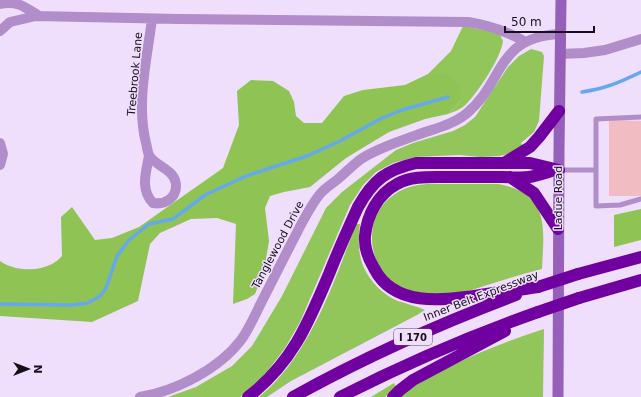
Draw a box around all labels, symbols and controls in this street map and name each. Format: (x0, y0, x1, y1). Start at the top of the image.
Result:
scale bar (505, 8, 594, 34)
text: 50 m (511, 15, 542, 29)
street label: Treebrook Lane (125, 31, 145, 117)
street label: Ladue Road (552, 166, 565, 230)
street label: Tanglewood Drive (249, 199, 307, 292)
street label: Inner Belt Expressway (422, 268, 541, 324)
road number: I 170 (394, 329, 432, 345)
north arrow (8, 349, 48, 389)
text: N (31, 364, 44, 374)

